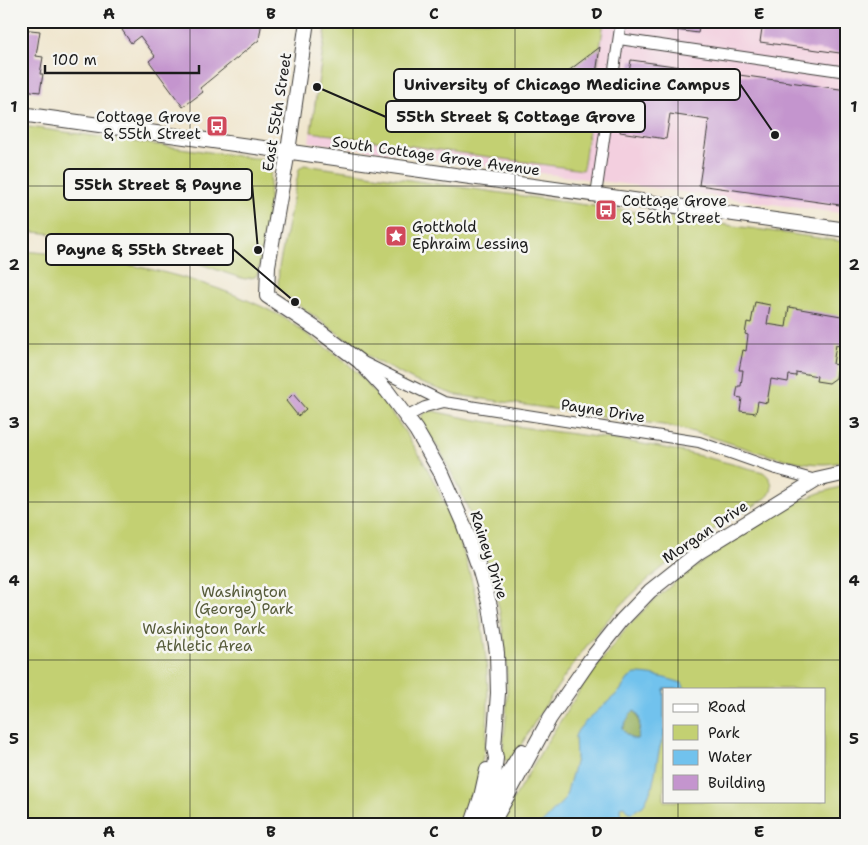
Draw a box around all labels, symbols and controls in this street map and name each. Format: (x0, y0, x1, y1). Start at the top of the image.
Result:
text: A (103, 3, 115, 24)
text: B (266, 3, 276, 24)
text: C (429, 3, 439, 24)
text: D (591, 3, 603, 24)
text: E (754, 3, 764, 24)
scale bar (45, 42, 199, 74)
text: 100 m (52, 50, 97, 70)
street label: East 55th Street (258, 51, 296, 173)
callout: University of Chicago Medicine Campus (394, 69, 740, 100)
text: University of Chicago Medicine Campus (404, 74, 730, 95)
text: 1 (10, 96, 18, 117)
text: 1 (850, 96, 858, 117)
callout: 55th Street & Cottage Grove (386, 101, 645, 132)
text: 55th Street & Cottage Grove (396, 106, 636, 127)
place label: Cottage Grove & 55th Street (96, 107, 201, 144)
bus stop icon: Cottage Grove & 55th Street (205, 114, 229, 138)
street label: South Cottage Grove Avenue (331, 132, 541, 180)
callout: 55th Street & Payne (64, 169, 252, 200)
text: 55th Street & Payne (74, 174, 242, 195)
place label: Cottage Grove & 56th Street (622, 191, 727, 228)
bus stop icon: Cottage Grove & 56th Street (594, 198, 618, 222)
place label: Gotthold Ephraim Lessing (412, 217, 528, 254)
place icon: Gotthold Ephraim Lessing (384, 224, 408, 248)
callout: Payne & 55th Street (46, 234, 233, 265)
text: Payne & 55th Street (56, 239, 224, 260)
text: 2 (8, 254, 20, 275)
text: 2 (848, 254, 860, 275)
street label: Payne Drive (559, 394, 647, 428)
text: 3 (8, 412, 20, 433)
text: 3 (848, 412, 860, 433)
street label: Morgan Drive (658, 496, 752, 568)
street label: Rainey Drive (465, 508, 513, 602)
text: 4 (8, 570, 20, 591)
text: 4 (848, 570, 860, 591)
park label: Washington (George) Park (194, 582, 294, 619)
park label: Washington Park Athletic Area (142, 619, 266, 656)
legend (663, 688, 826, 802)
text: Road (708, 697, 746, 717)
text: Park (708, 723, 740, 743)
text: 5 (9, 728, 19, 749)
text: 5 (849, 728, 859, 749)
text: Water (708, 747, 752, 767)
text: Building (708, 773, 765, 793)
text: A (103, 821, 115, 842)
text: B (266, 821, 276, 842)
text: C (429, 821, 439, 842)
text: D (591, 821, 603, 842)
text: E (754, 821, 764, 842)

